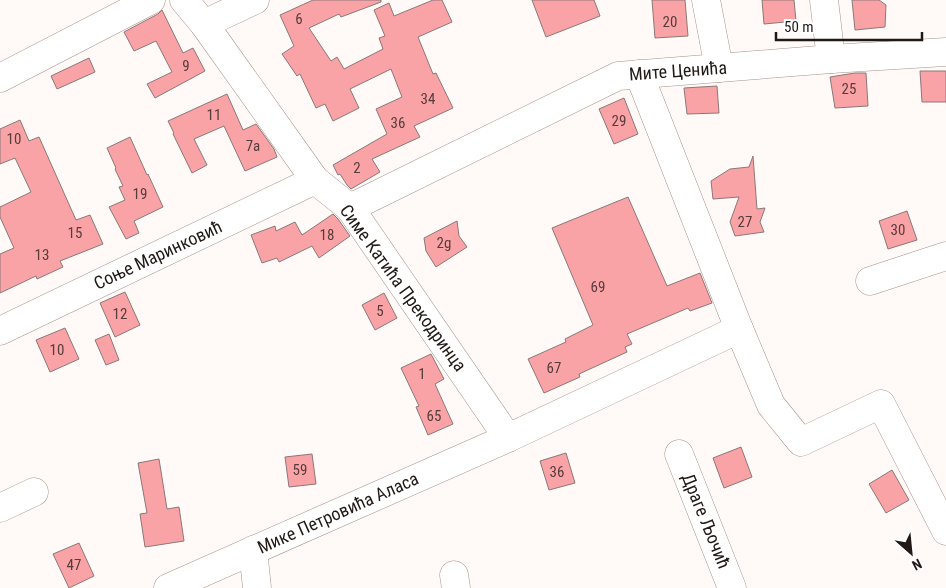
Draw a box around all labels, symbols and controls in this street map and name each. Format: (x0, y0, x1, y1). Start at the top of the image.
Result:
house number: 6 (295, 10, 303, 28)
scale bar (776, 10, 922, 42)
house number: 20 (663, 13, 677, 31)
text: 50 m (784, 18, 814, 36)
house number: 9 (182, 57, 190, 75)
street label: Мите Ценића (628, 57, 728, 84)
house number: 25 (842, 80, 856, 98)
house number: 34 (421, 90, 435, 108)
house number: 11 (207, 106, 221, 124)
house number: 29 (612, 112, 626, 130)
house number: 36 (391, 114, 405, 132)
house number: 10 (7, 130, 21, 148)
house number: 7a (246, 137, 260, 155)
house number: 2 (353, 159, 361, 177)
house number: 19 (133, 185, 147, 203)
street label: Симе Катића Прекодринца (336, 200, 471, 375)
house number: 27 (738, 213, 752, 231)
street label: Соње Маринковић (90, 216, 225, 294)
house number: 30 (891, 221, 905, 239)
house number: 15 (68, 224, 82, 242)
house number: 18 (320, 226, 334, 244)
house number: 2g (437, 234, 451, 252)
house number: 13 (35, 246, 49, 264)
house number: 69 (591, 278, 605, 296)
house number: 5 (376, 302, 384, 320)
house number: 12 (113, 305, 127, 323)
house number: 10 (50, 341, 64, 359)
house number: 67 (547, 359, 561, 377)
house number: 1 (418, 365, 426, 383)
house number: 65 (427, 407, 441, 425)
house number: 59 (293, 461, 307, 479)
house number: 36 (550, 463, 564, 481)
street label: Мике Петровића Аласа (254, 468, 422, 558)
street label: Драге Љочић (678, 470, 735, 572)
north arrow (886, 528, 936, 578)
house number: 47 (67, 556, 81, 574)
text: N (909, 556, 924, 574)

